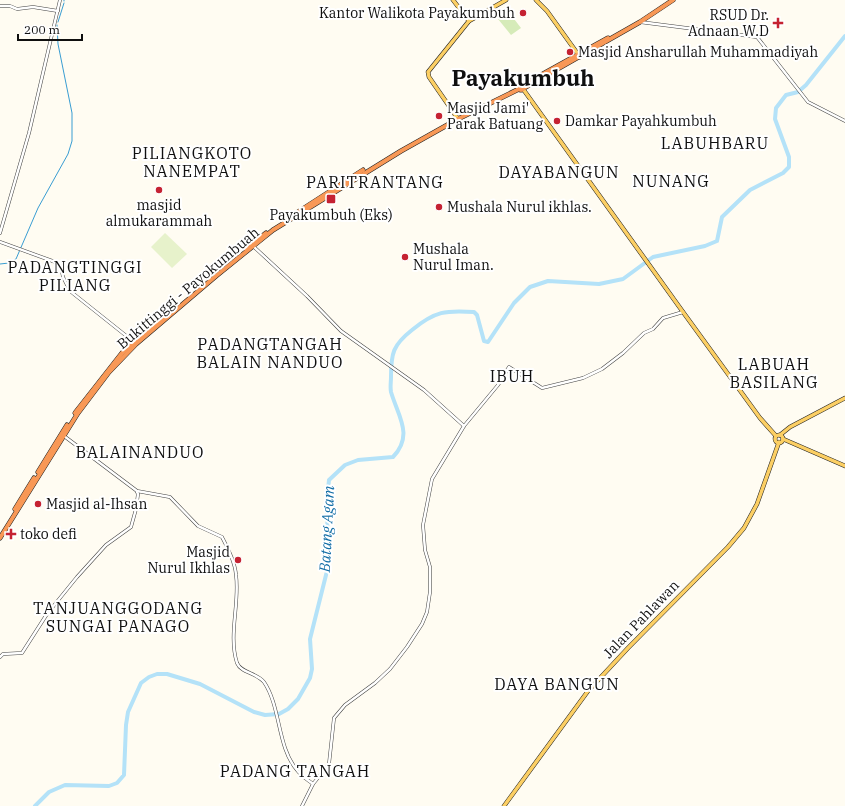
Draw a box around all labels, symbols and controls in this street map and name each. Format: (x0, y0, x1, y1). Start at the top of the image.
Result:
place label: Kantor Walikota Payakumbuh (319, 4, 515, 22)
place label: RSUD Dr. Adnaan W.D (688, 6, 769, 40)
marker: Kantor Walikota Payakumbuh (518, 8, 528, 18)
scale bar (18, 16, 82, 42)
marker: RSUD Dr. Adnaan W.D (772, 17, 784, 29)
text: 200 m (24, 22, 60, 37)
place label: Masjid Ansharullah Muhammadiyah (578, 43, 818, 61)
marker: Masjid Ansharullah Muhammadiyah (565, 47, 575, 57)
district label: Payakumbuh (451, 63, 595, 92)
place label: Masjid Jami' Parak Batuang (447, 99, 544, 133)
marker: Masjid Jami' Parak Batuang (434, 111, 444, 121)
place label: Damkar Payahkumbuh (565, 112, 717, 130)
marker: Damkar Payahkumbuh (552, 116, 562, 126)
district label: LABUHBARU (661, 133, 769, 153)
district label: PILIANGKOTO NANEMPAT (132, 143, 252, 181)
district label: DAYABANGUN (499, 162, 619, 182)
district label: NUNANG (632, 171, 710, 191)
district label: PARITRANTANG (306, 172, 444, 192)
marker: masjid almukarammah (154, 185, 164, 195)
marker: Payakumbuh (Eks) (325, 193, 337, 205)
place label: masjid almukarammah (106, 196, 213, 230)
place label: Mushala Nurul ikhlas. (447, 198, 592, 216)
marker: Mushala Nurul ikhlas. (434, 202, 444, 212)
place label: Payakumbuh (Eks) (269, 206, 393, 224)
street label: Bukittinggi - Payokumbuah (113, 223, 263, 353)
place label: Mushala Nurul Iman. (413, 240, 494, 274)
marker: Mushala Nurul Iman. (400, 252, 410, 262)
district label: PADANGTINGGI PILIANG (7, 257, 143, 295)
district label: PADANGTANGAH BALAIN NANDUO (197, 334, 343, 372)
district label: LABUAH BASILANG (730, 354, 818, 392)
district label: IBUH (490, 366, 534, 386)
district label: BALAINANDUO (76, 442, 204, 462)
water label: Batang Agam (315, 485, 338, 574)
place label: Masjid al-Ihsan (46, 495, 147, 513)
marker: Masjid al-Ihsan (33, 499, 43, 509)
place label: toko defi (20, 525, 77, 543)
marker: toko defi (5, 528, 17, 540)
place label: Masjid Nurul Ikhlas (147, 543, 230, 577)
marker: Masjid Nurul Ikhlas (233, 555, 243, 565)
street label: Jalan Pahlawan (599, 576, 683, 662)
district label: TANJUANGGODANG SUNGAI PANAGO (33, 598, 203, 636)
district label: DAYA BANGUN (494, 674, 620, 694)
district label: PADANG TANGAH (220, 761, 370, 781)

